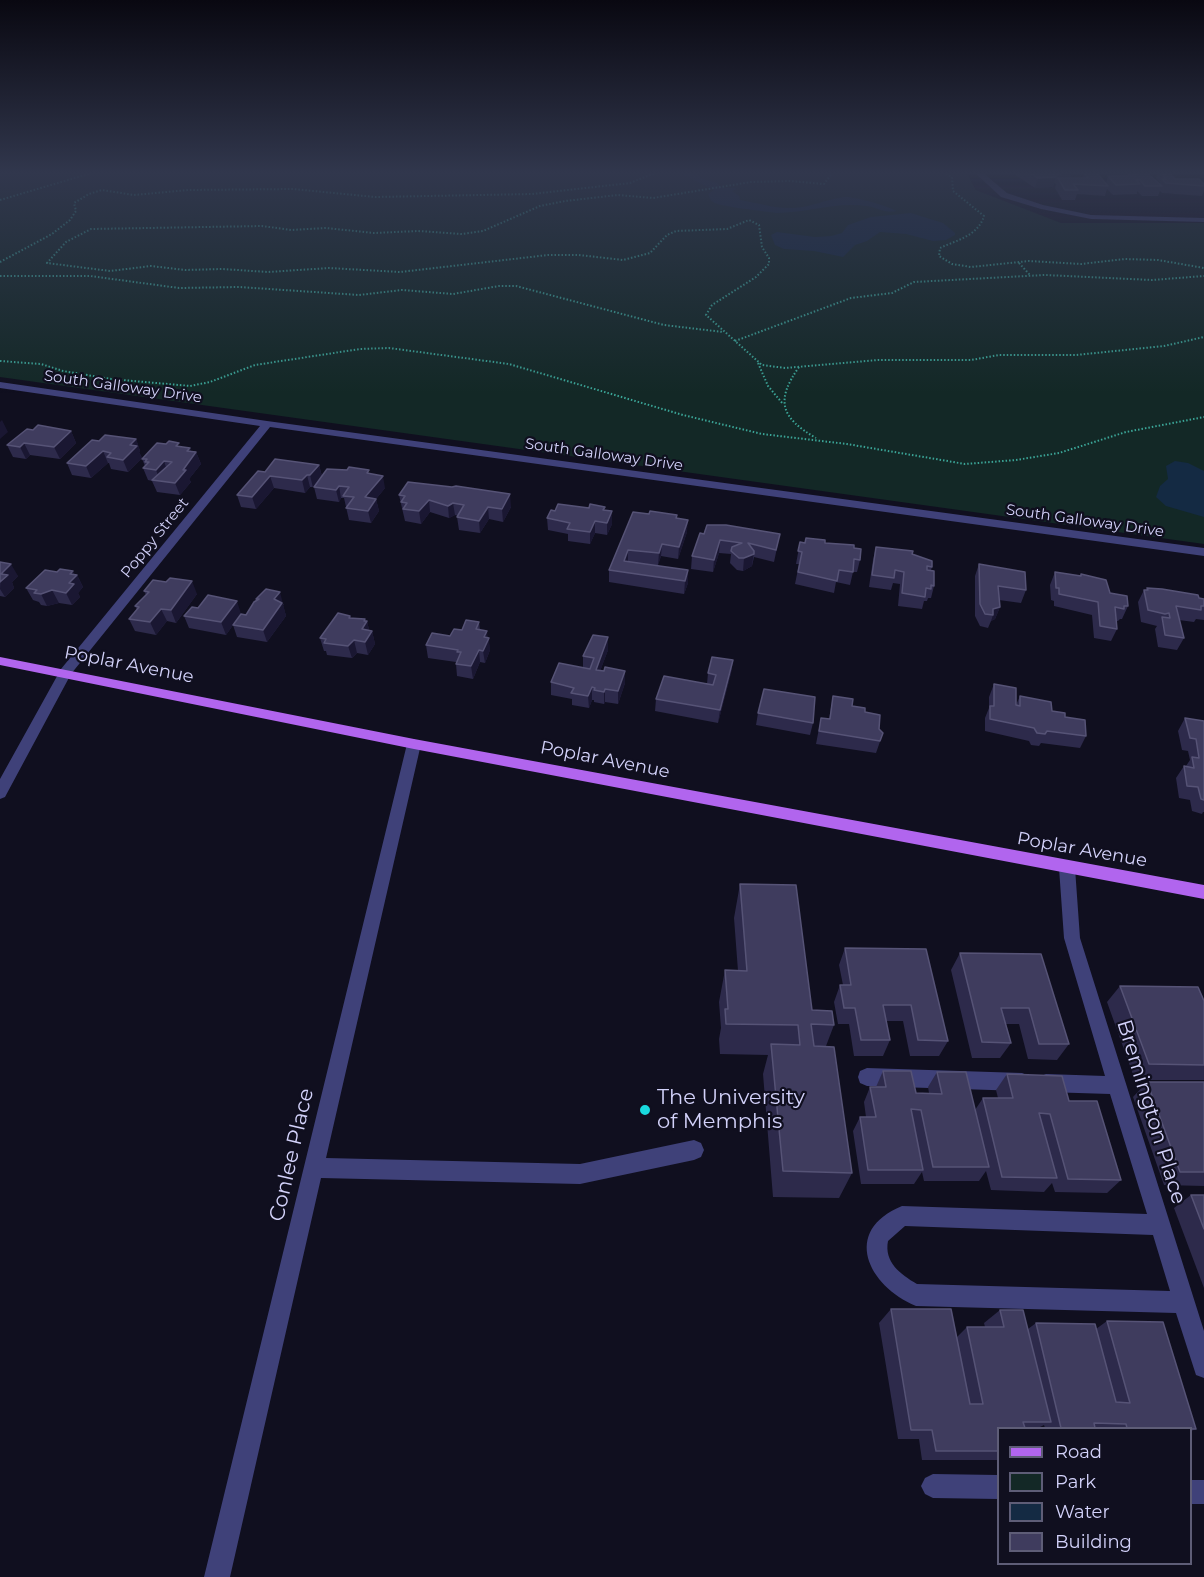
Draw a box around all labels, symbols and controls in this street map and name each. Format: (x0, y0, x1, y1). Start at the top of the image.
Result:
street label: South Galloway Drive (43, 367, 203, 407)
street label: South Galloway Drive (524, 435, 684, 475)
street label: Poppy Street (117, 494, 193, 582)
street label: South Galloway Drive (1005, 501, 1165, 541)
street label: Poplar Avenue (62, 642, 196, 688)
street label: Poplar Avenue (538, 737, 672, 783)
street label: Poplar Avenue (1015, 828, 1149, 872)
street label: Bremington Place (1111, 1017, 1191, 1207)
place label: The University of Memphis (657, 1085, 805, 1135)
street label: Conlee Place (264, 1086, 320, 1224)
marker: The University of Memphis (638, 1103, 652, 1117)
legend (997, 1427, 1192, 1565)
text: Road (1055, 1441, 1102, 1463)
text: Park (1055, 1471, 1096, 1493)
text: Water (1055, 1501, 1110, 1523)
text: Building (1055, 1531, 1132, 1553)

